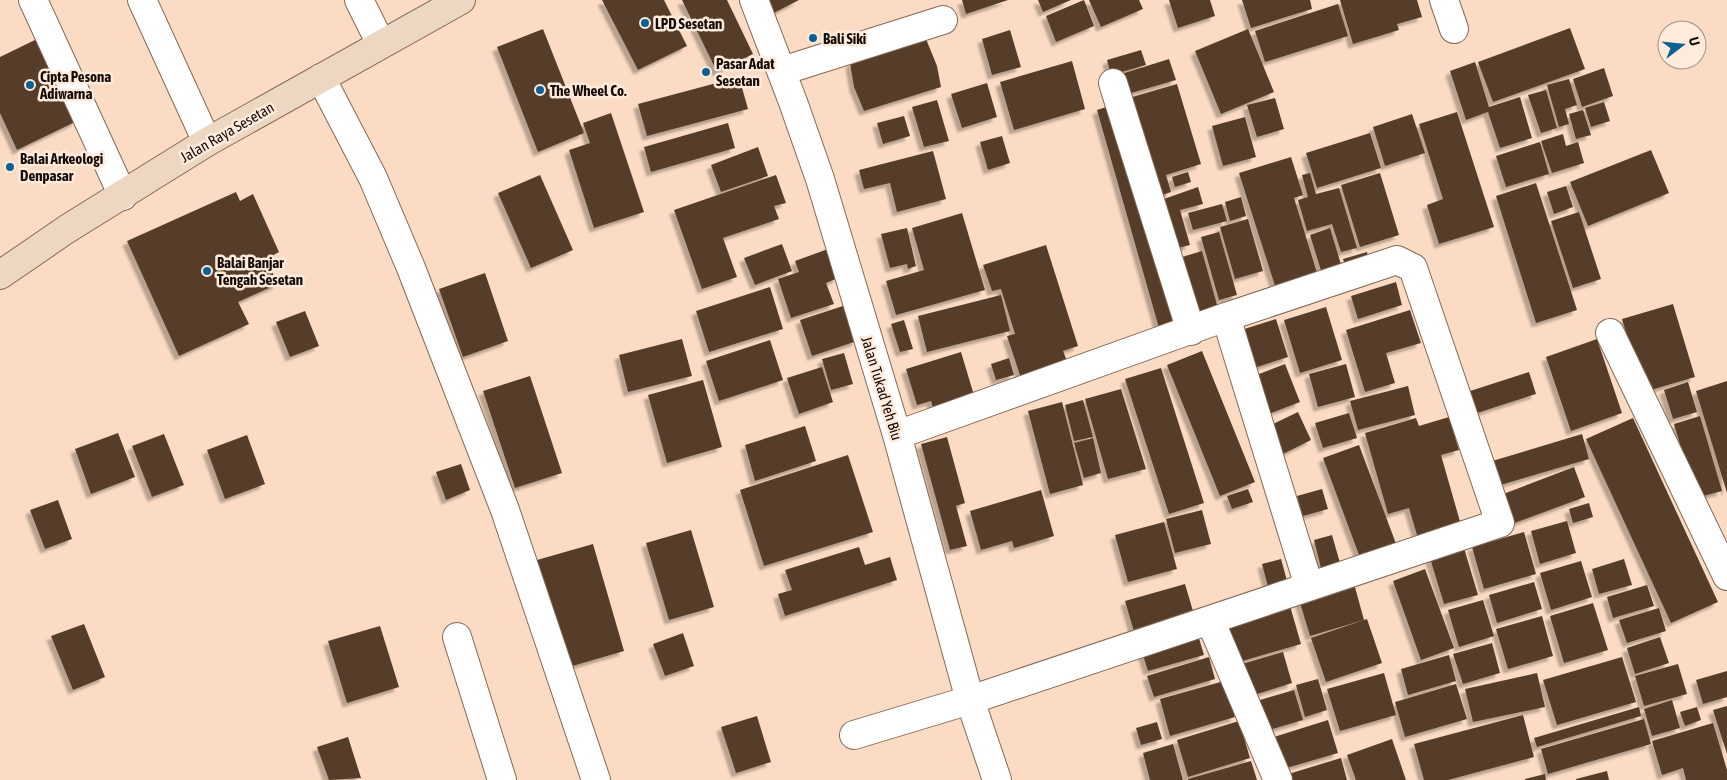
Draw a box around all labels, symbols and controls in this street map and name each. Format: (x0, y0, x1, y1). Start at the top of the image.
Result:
place label: LPD Sesetan (655, 15, 722, 32)
marker: LPD Sesetan (639, 17, 651, 29)
north arrow (1657, 20, 1707, 70)
place label: Bali Siki (823, 30, 866, 47)
marker: Bali Siki (807, 32, 819, 44)
text: U (1686, 35, 1703, 48)
place label: Pasar Adat Sesetan (716, 55, 775, 89)
marker: Pasar Adat Sesetan (700, 66, 712, 78)
place label: Cipta Pesona Adiwarna (39, 68, 111, 102)
marker: Cipta Pesona Adiwarna (24, 79, 36, 91)
place label: The Wheel Co. (550, 82, 627, 99)
marker: The Wheel Co. (534, 84, 546, 96)
street label: Jalan Raya Sesetan (177, 98, 277, 166)
place label: Balai Arkeologi Denpasar (20, 150, 103, 184)
marker: Balai Arkeologi Denpasar (4, 161, 16, 173)
place label: Balai Banjar Tengah Sesetan (217, 254, 303, 288)
marker: Balai Banjar Tengah Sesetan (201, 265, 213, 277)
street label: Jalan Tukad Yeh Biu (858, 334, 906, 442)

